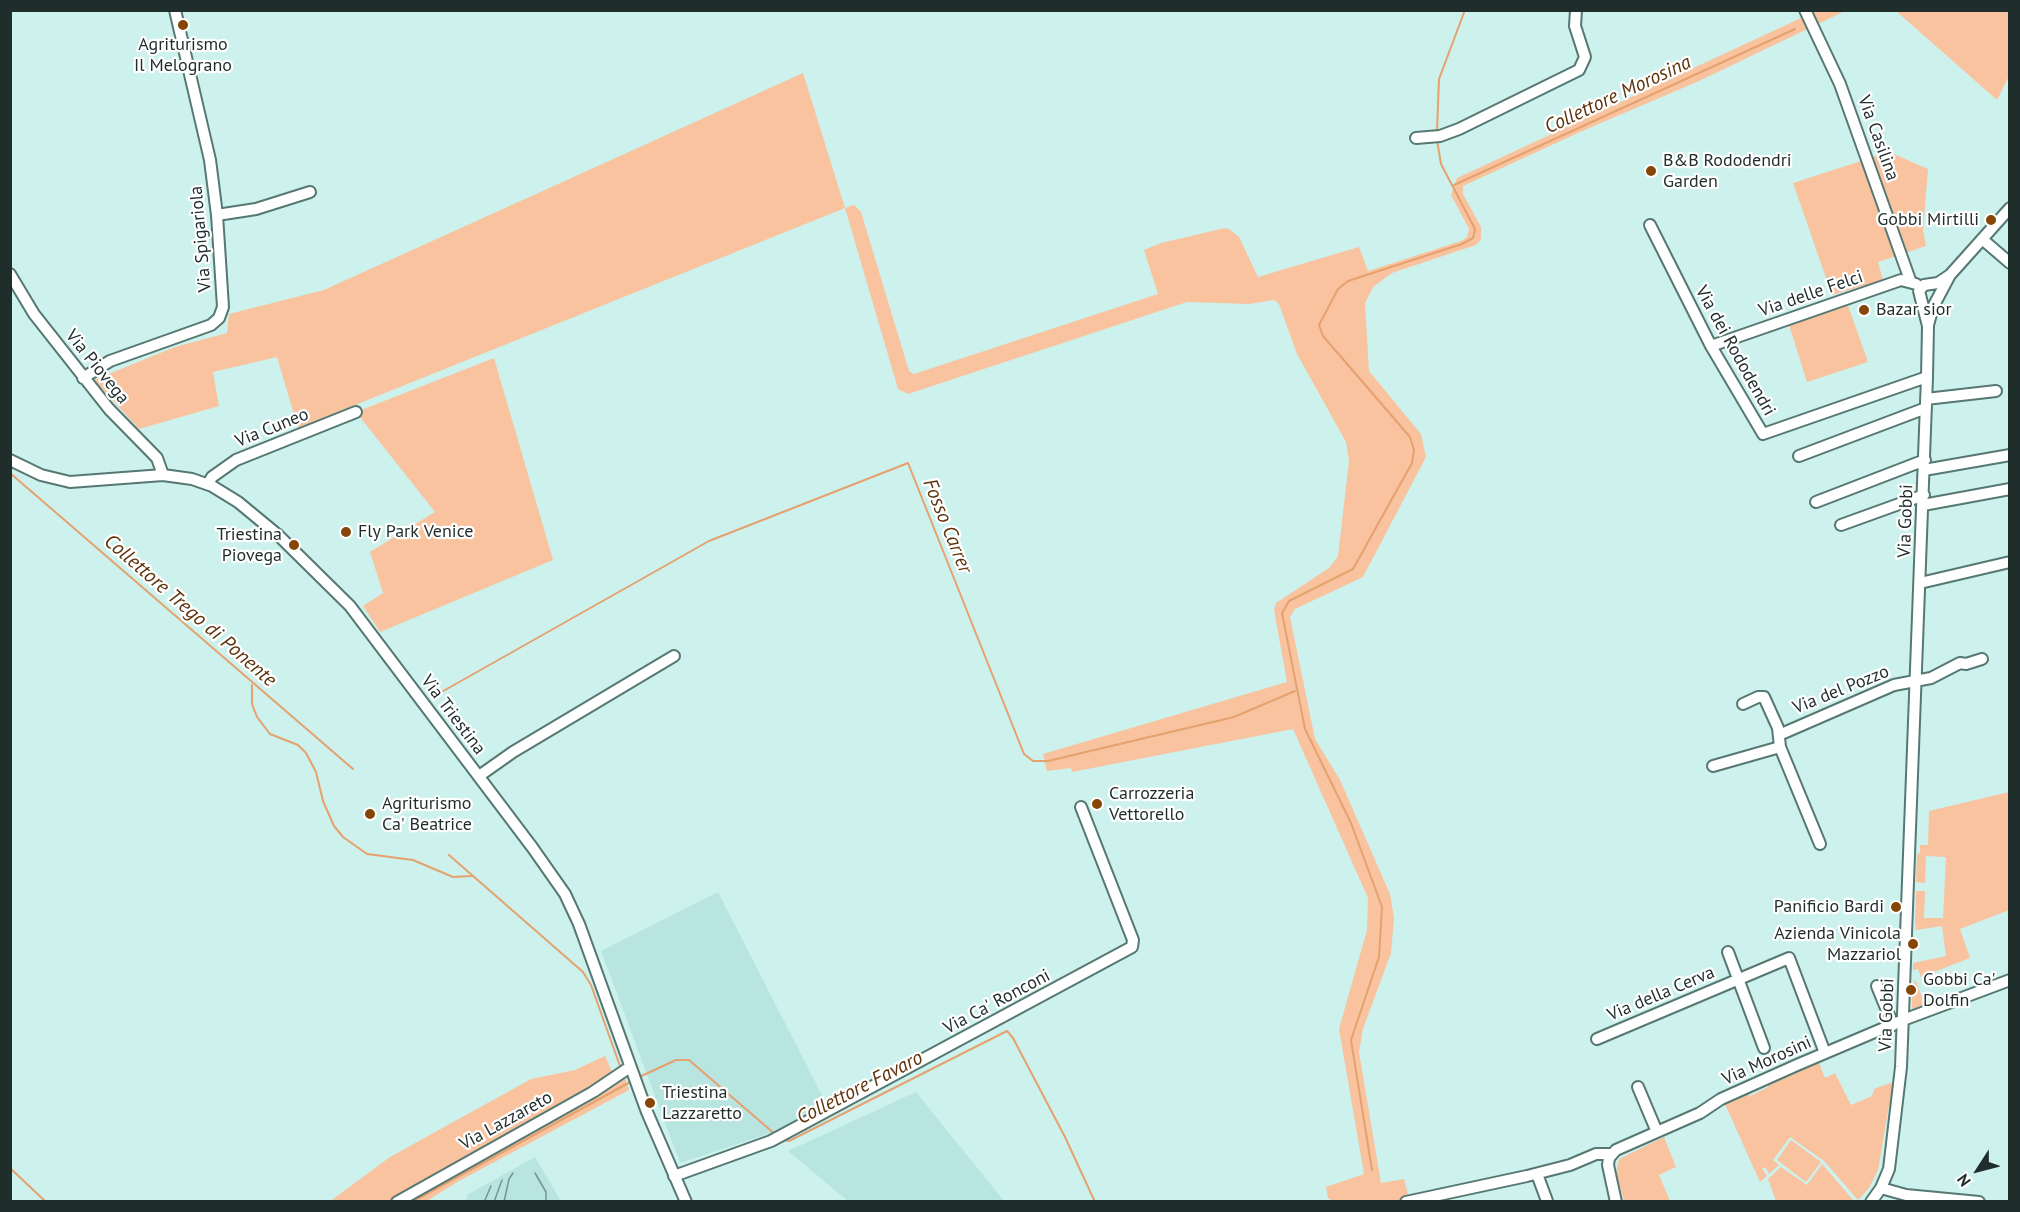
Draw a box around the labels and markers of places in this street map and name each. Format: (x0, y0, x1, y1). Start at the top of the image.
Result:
marker: Agriturismo Il Melograno (176, 18, 190, 32)
place label: Agriturismo Il Melograno (134, 34, 232, 76)
place label: B&B Rododendri Garden (1663, 150, 1792, 192)
marker: B&B Rododendri Garden (1644, 164, 1658, 178)
place label: Gobbi Mirtilli (1877, 209, 1979, 231)
marker: Gobbi Mirtilli (1984, 213, 1998, 227)
place label: Bazar sior (1876, 299, 1952, 321)
marker: Bazar sior (1857, 303, 1871, 317)
place label: Fly Park Venice (358, 521, 474, 543)
place label: Triestina Piovega (217, 524, 282, 566)
marker: Fly Park Venice (339, 525, 353, 539)
marker: Triestina Piovega (287, 538, 301, 552)
place label: Carrozzeria Vettorello (1109, 783, 1194, 826)
place label: Agriturismo Ca' Beatrice (382, 793, 472, 836)
marker: Carrozzeria Vettorello (1090, 797, 1104, 811)
marker: Agriturismo Ca' Beatrice (363, 807, 377, 821)
place label: Panificio Bardi (1774, 896, 1884, 918)
marker: Panificio Bardi (1889, 900, 1903, 914)
place label: Azienda Vinicola Mazzariol (1774, 923, 1901, 966)
marker: Azienda Vinicola Mazzariol (1906, 937, 1920, 951)
place label: Gobbi Ca' Dolfin (1923, 969, 1995, 1012)
marker: Gobbi Ca' Dolfin (1904, 983, 1918, 997)
place label: Triestina Lazzaretto (662, 1082, 742, 1124)
marker: Triestina Lazzaretto (643, 1096, 657, 1110)

